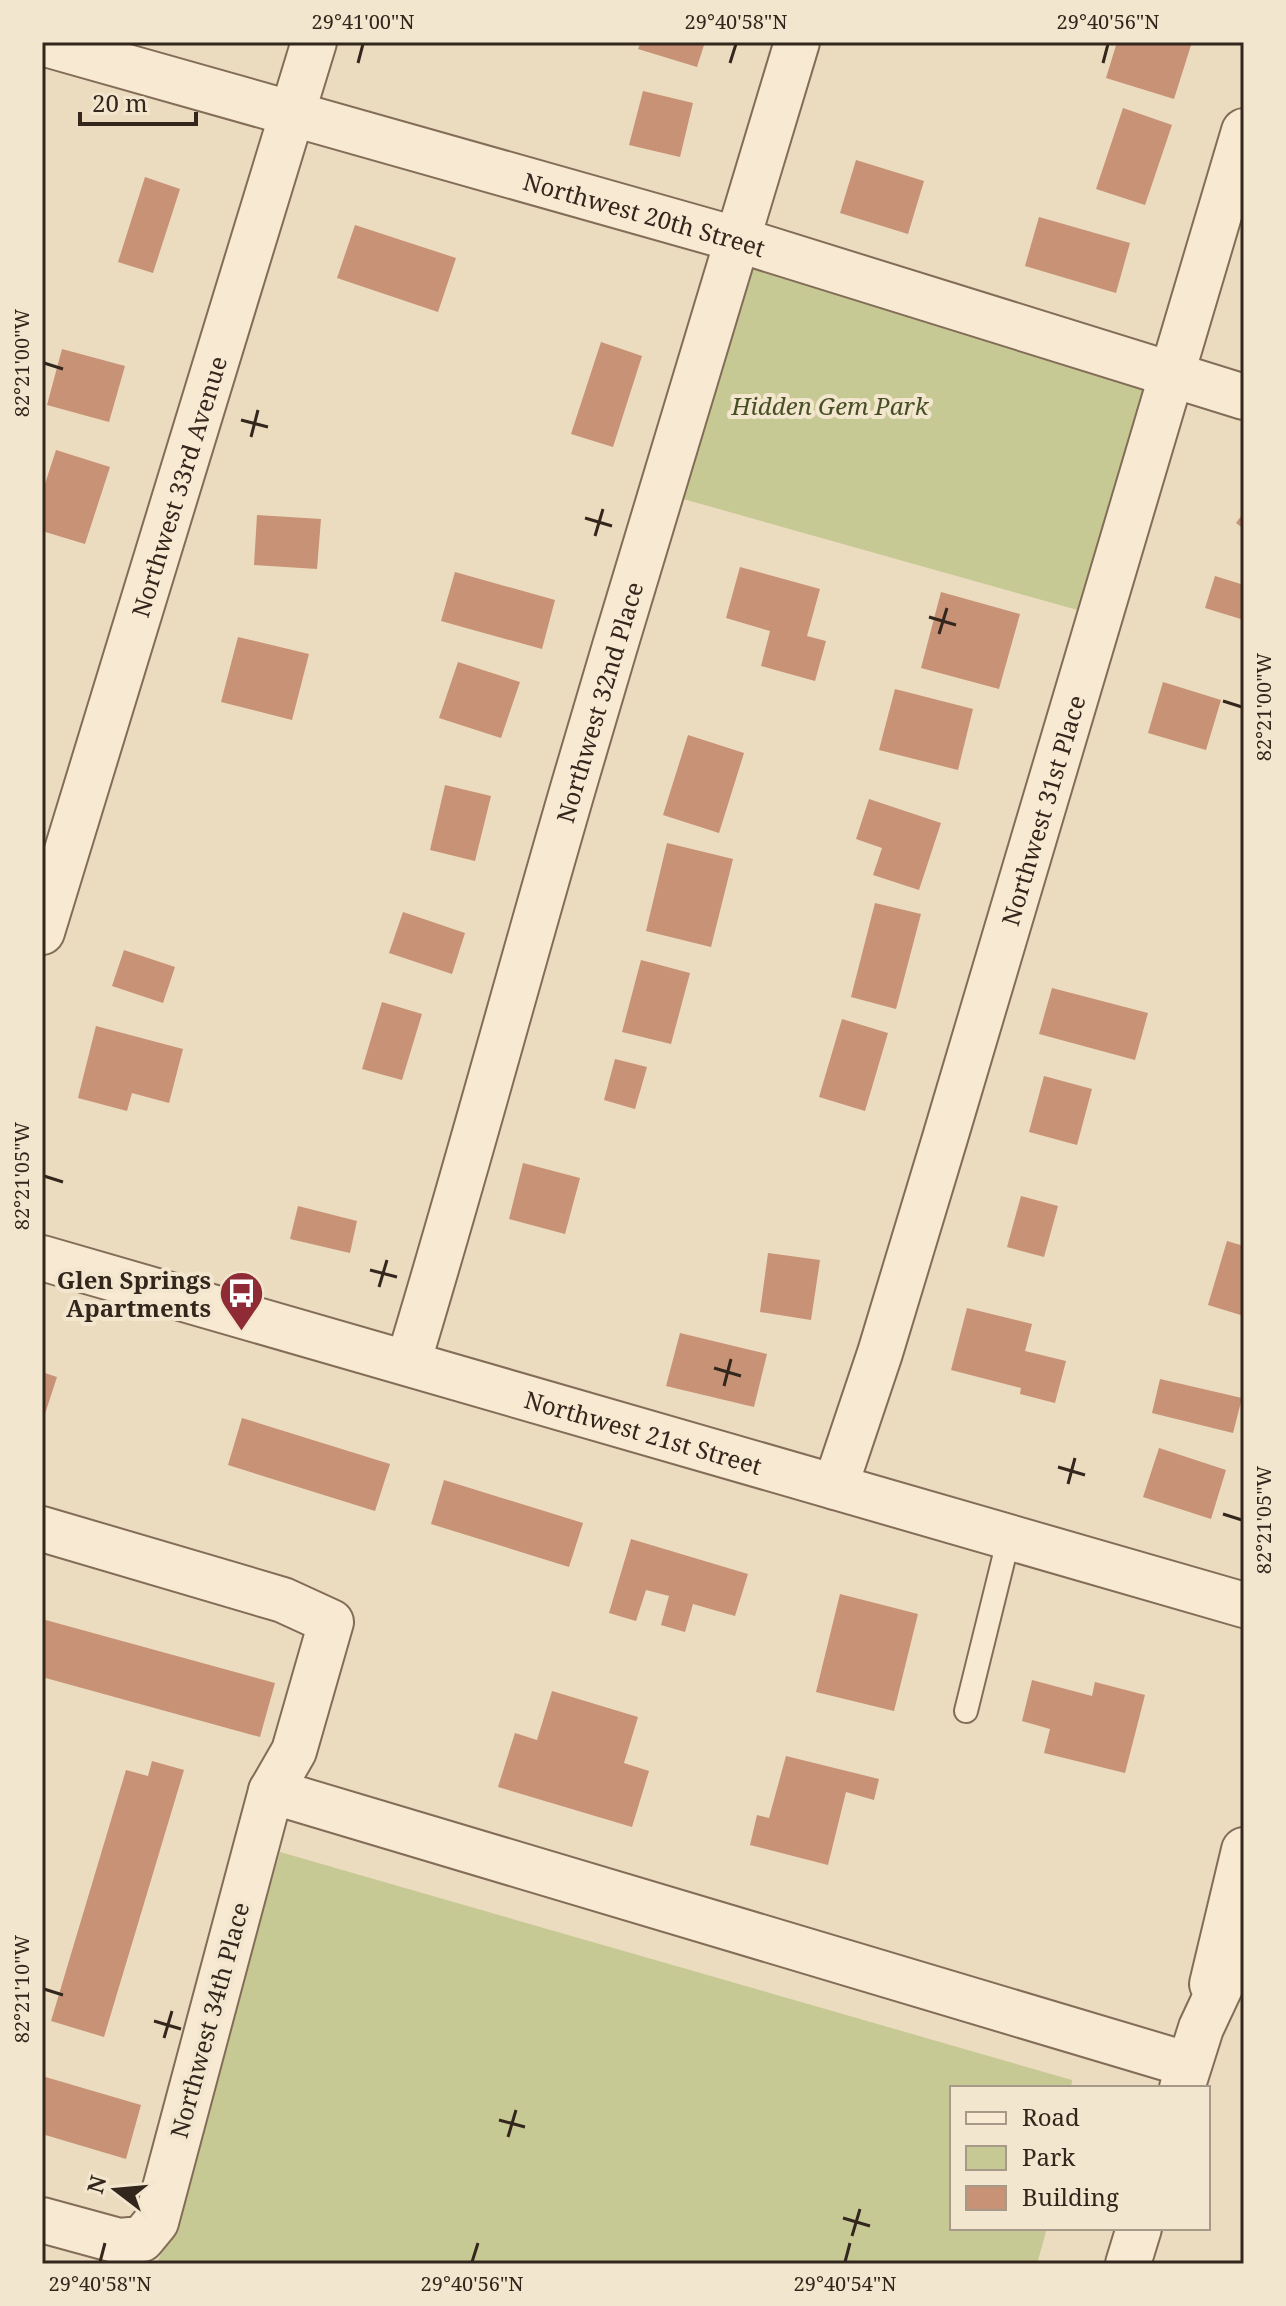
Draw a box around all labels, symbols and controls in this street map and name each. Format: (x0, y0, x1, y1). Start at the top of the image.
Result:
text: 29°41'00"N (312, 8, 414, 35)
text: 29°40'58"N (685, 8, 787, 35)
text: 29°40'56"N (1057, 8, 1159, 35)
scale bar (80, 76, 196, 126)
text: 20 m (92, 86, 148, 119)
street label: Northwest 20th Street (520, 163, 769, 264)
text: 82°21'00"W (8, 309, 35, 417)
street label: Northwest 33rd Avenue (123, 352, 234, 621)
park label: Hidden Gem Park (731, 389, 930, 422)
street label: Northwest 32nd Place (547, 577, 650, 826)
text: 82°21'00"W (1250, 653, 1277, 761)
street label: Northwest 31st Place (993, 691, 1092, 929)
text: 82°21'05"W (8, 1122, 35, 1230)
place label: Glen Springs Apartments (57, 1263, 211, 1324)
bus stop icon: Glen Springs Apartments (218, 1269, 266, 1332)
street label: Northwest 21st Street (521, 1382, 766, 1482)
text: 82°21'05"W (1250, 1466, 1277, 1574)
street label: Northwest 34th Place (162, 1898, 256, 2142)
text: 82°21'10"W (8, 1935, 35, 2043)
legend (950, 2086, 1210, 2230)
text: Road (1022, 2100, 1080, 2133)
text: Park (1022, 2140, 1076, 2173)
north arrow (76, 2150, 156, 2230)
text: N (79, 2172, 113, 2197)
text: Building (1022, 2180, 1119, 2213)
text: 29°40'58"N (49, 2270, 151, 2297)
text: 29°40'56"N (421, 2270, 523, 2297)
text: 29°40'54"N (794, 2270, 896, 2297)

